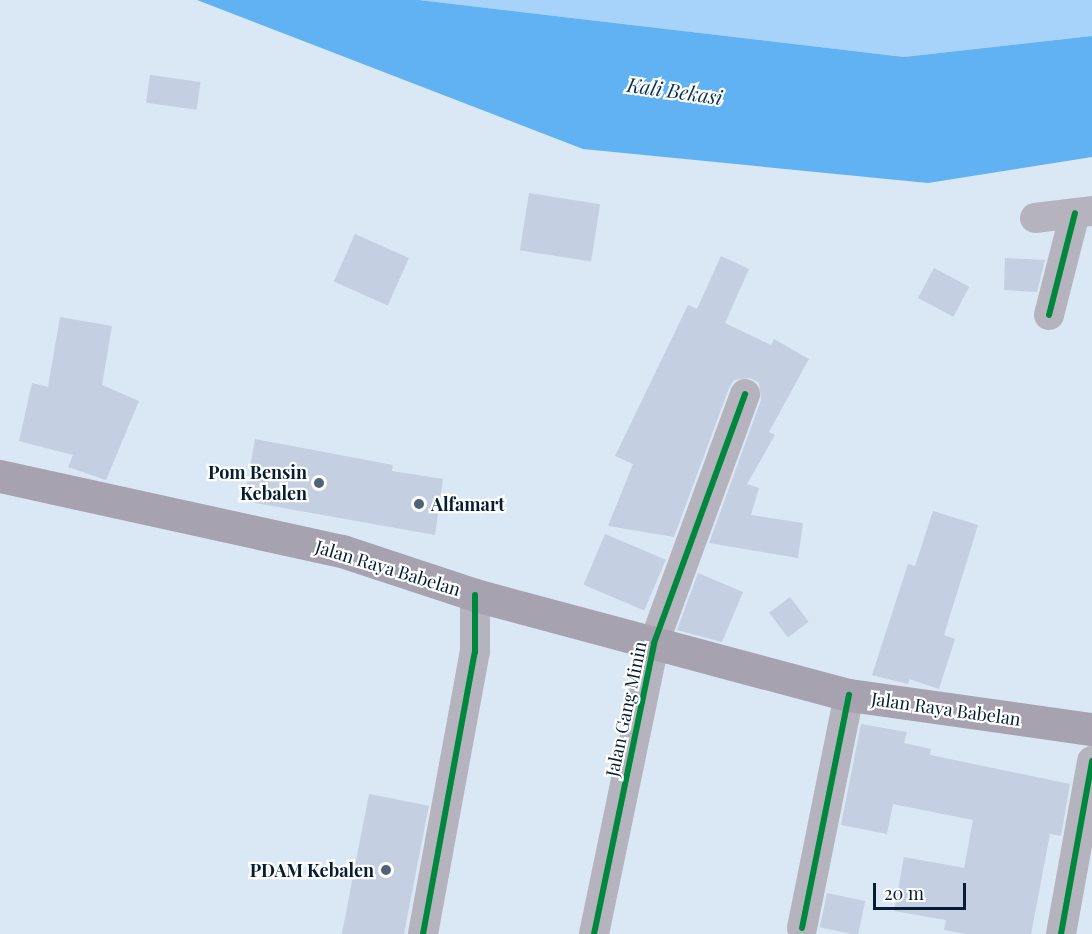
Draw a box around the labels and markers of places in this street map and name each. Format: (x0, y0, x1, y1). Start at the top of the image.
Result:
place label: Pom Bensin Kebalen (208, 462, 307, 504)
marker: Pom Bensin Kebalen (312, 476, 326, 490)
place label: Alfamart (431, 493, 505, 515)
marker: Alfamart (412, 497, 426, 511)
place label: PDAM Kebalen (250, 859, 374, 881)
marker: PDAM Kebalen (379, 863, 393, 877)

